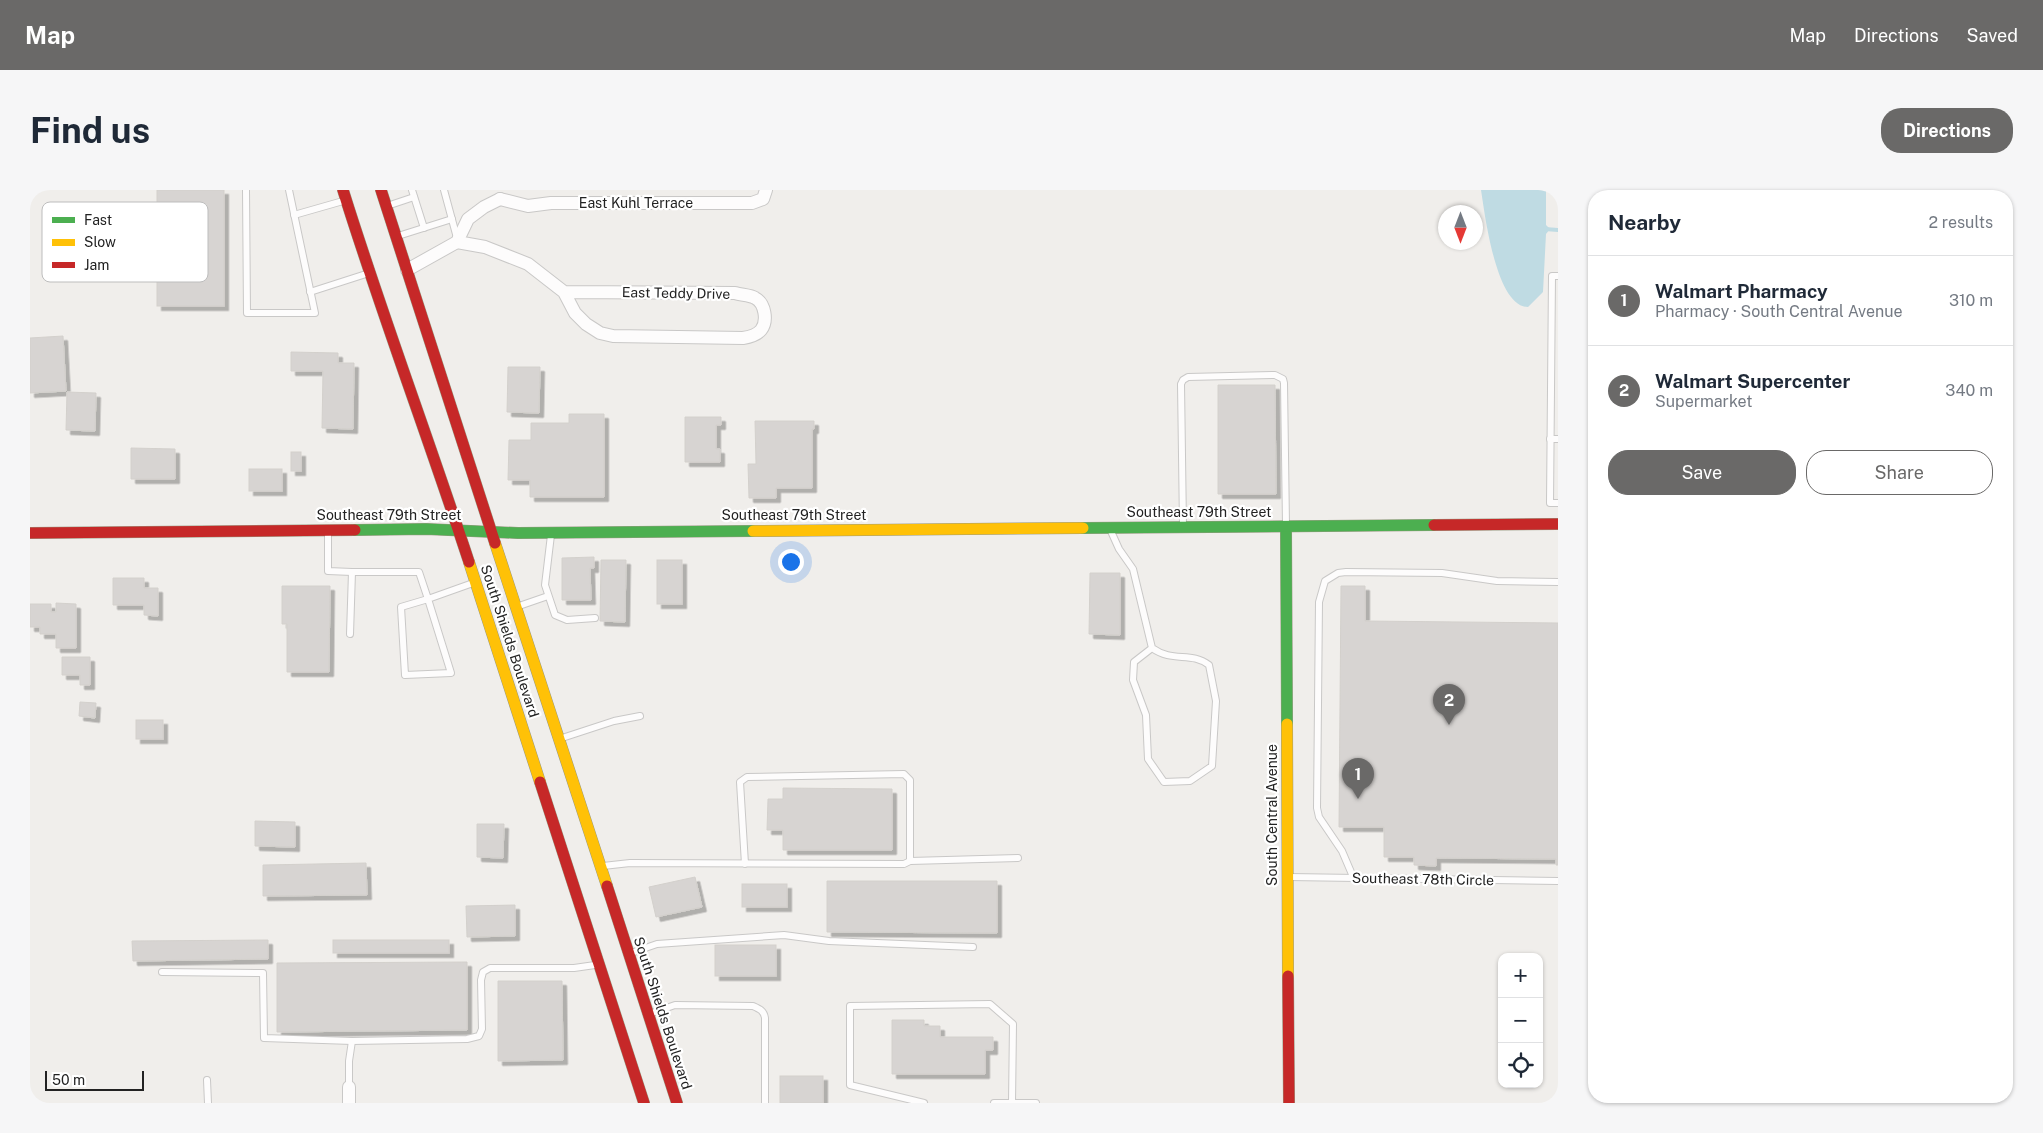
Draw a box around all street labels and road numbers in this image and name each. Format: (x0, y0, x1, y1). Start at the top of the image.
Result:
street label: East Kuhl Terrace (579, 195, 693, 211)
street label: East Teddy Drive (622, 284, 730, 302)
street label: Southeast 79th Street (1127, 504, 1271, 520)
street label: Southeast 79th Street (317, 507, 461, 523)
street label: Southeast 79th Street (722, 507, 866, 523)
street label: South Shields Boulevard (478, 563, 542, 719)
street label: South Central Avenue (1264, 744, 1280, 886)
street label: Southeast 78th Circle (1352, 870, 1494, 888)
street label: South Shields Boulevard (631, 935, 695, 1091)

